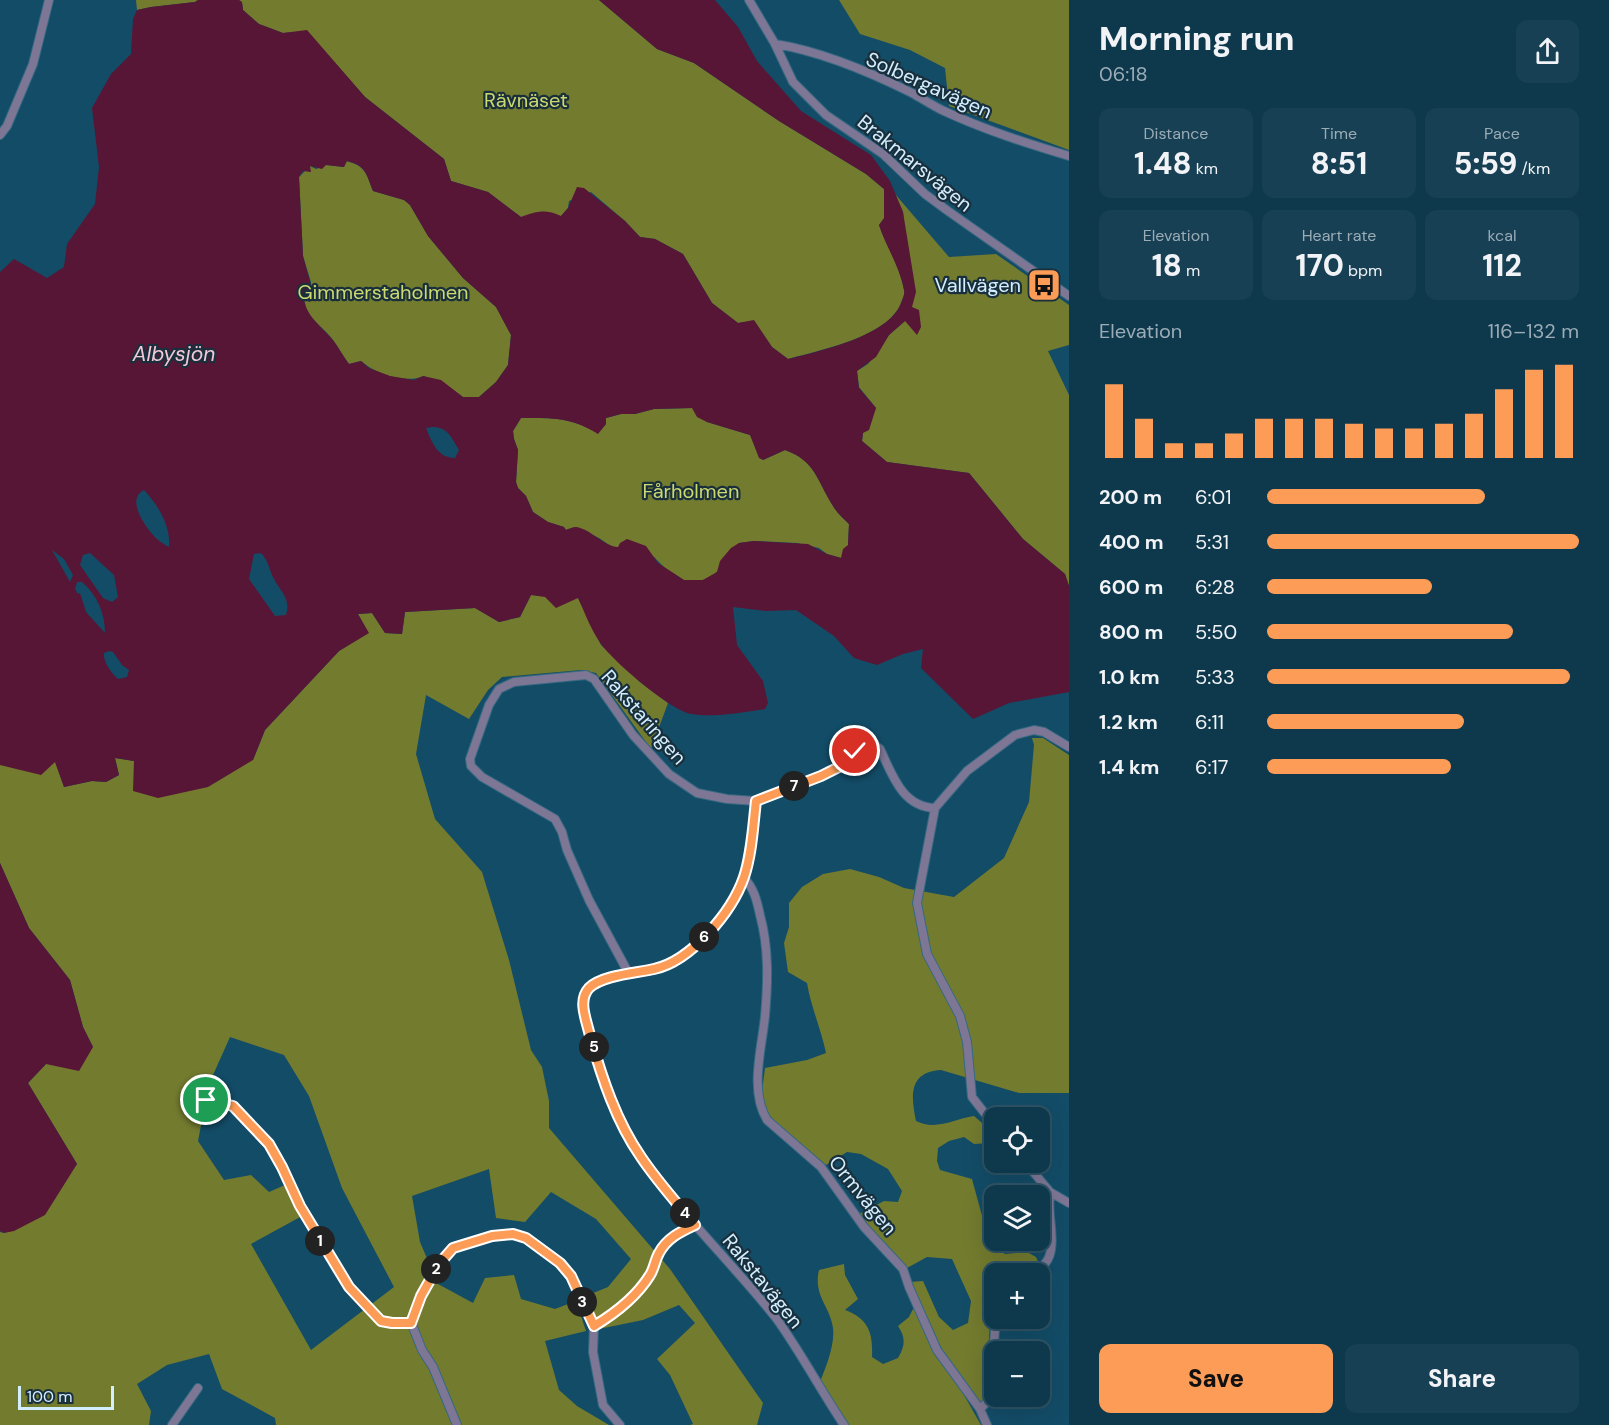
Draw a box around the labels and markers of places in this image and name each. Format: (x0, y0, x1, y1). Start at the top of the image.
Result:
bus stop icon: Vallvägen (1026, 267, 1062, 303)
place label: Vallvägen (934, 272, 1021, 298)
pin (829, 725, 880, 776)
pin: 7 (779, 771, 809, 801)
pin: 6 (689, 922, 719, 952)
pin: 5 (579, 1032, 609, 1062)
pin (180, 1074, 231, 1125)
pin: 4 (670, 1198, 700, 1228)
pin: 1 (305, 1226, 335, 1256)
pin: 2 (421, 1254, 451, 1284)
pin: 3 (567, 1287, 597, 1317)

